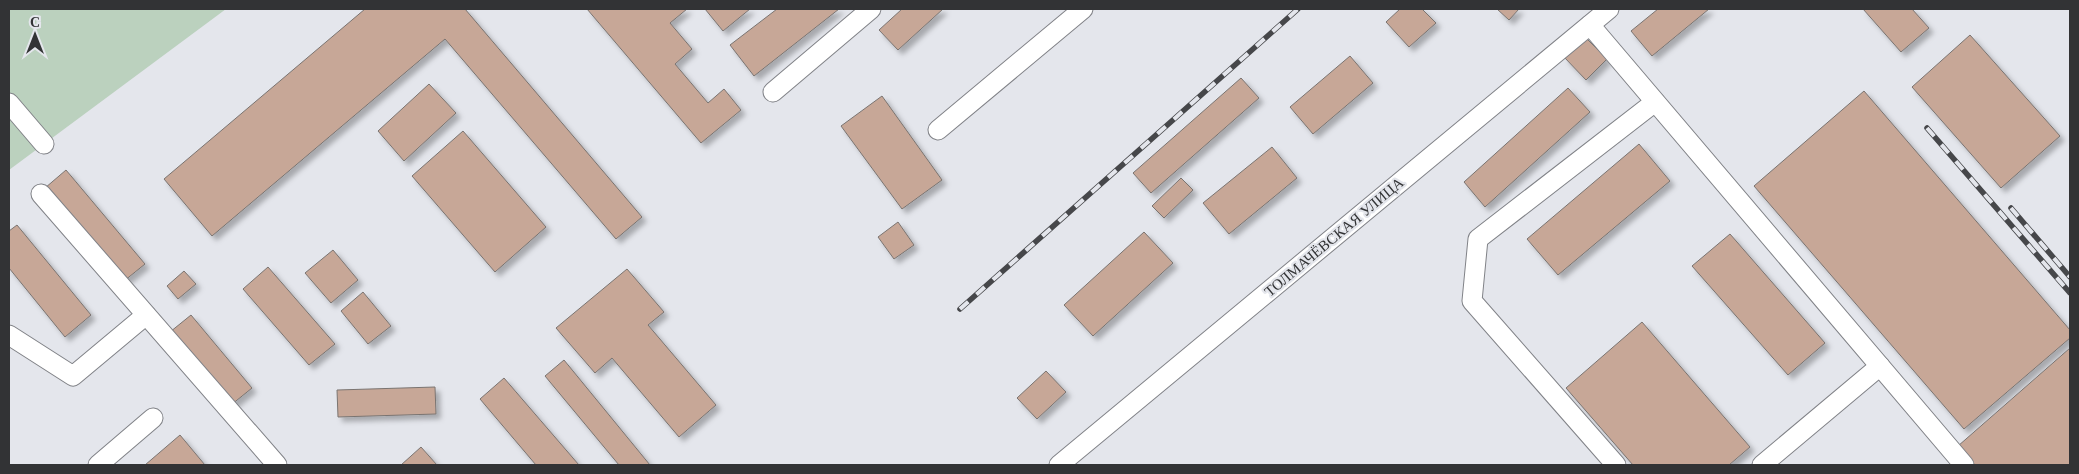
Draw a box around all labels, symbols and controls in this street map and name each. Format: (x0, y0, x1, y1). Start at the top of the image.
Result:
north arrow (10, 10, 60, 60)
text: С (30, 15, 40, 30)
street label: ТОЛМАЧЁВСКАЯ УЛИЦА (1261, 174, 1407, 300)

